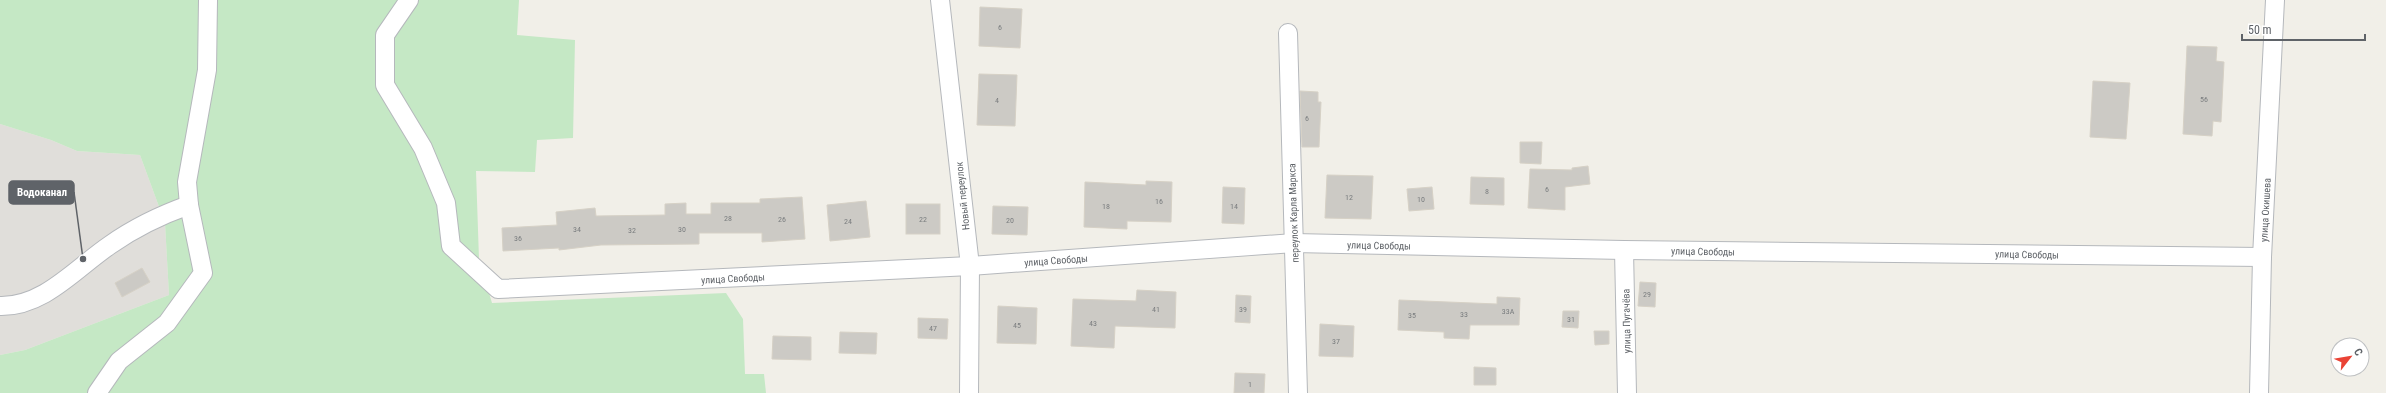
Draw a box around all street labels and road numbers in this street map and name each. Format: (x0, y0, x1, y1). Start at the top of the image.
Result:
street label: Новый переулок (953, 161, 972, 231)
street label: переулок Карла Маркса (1286, 163, 1301, 263)
street label: улица Окишева (2258, 178, 2273, 242)
street label: улица Свободы (1347, 239, 1411, 252)
street label: улица Свободы (1671, 245, 1735, 258)
street label: улица Свободы (1995, 248, 2059, 261)
street label: улица Свободы (1024, 253, 1088, 268)
street label: улица Свободы (701, 271, 765, 286)
street label: улица Пугачёва (1620, 288, 1633, 353)

